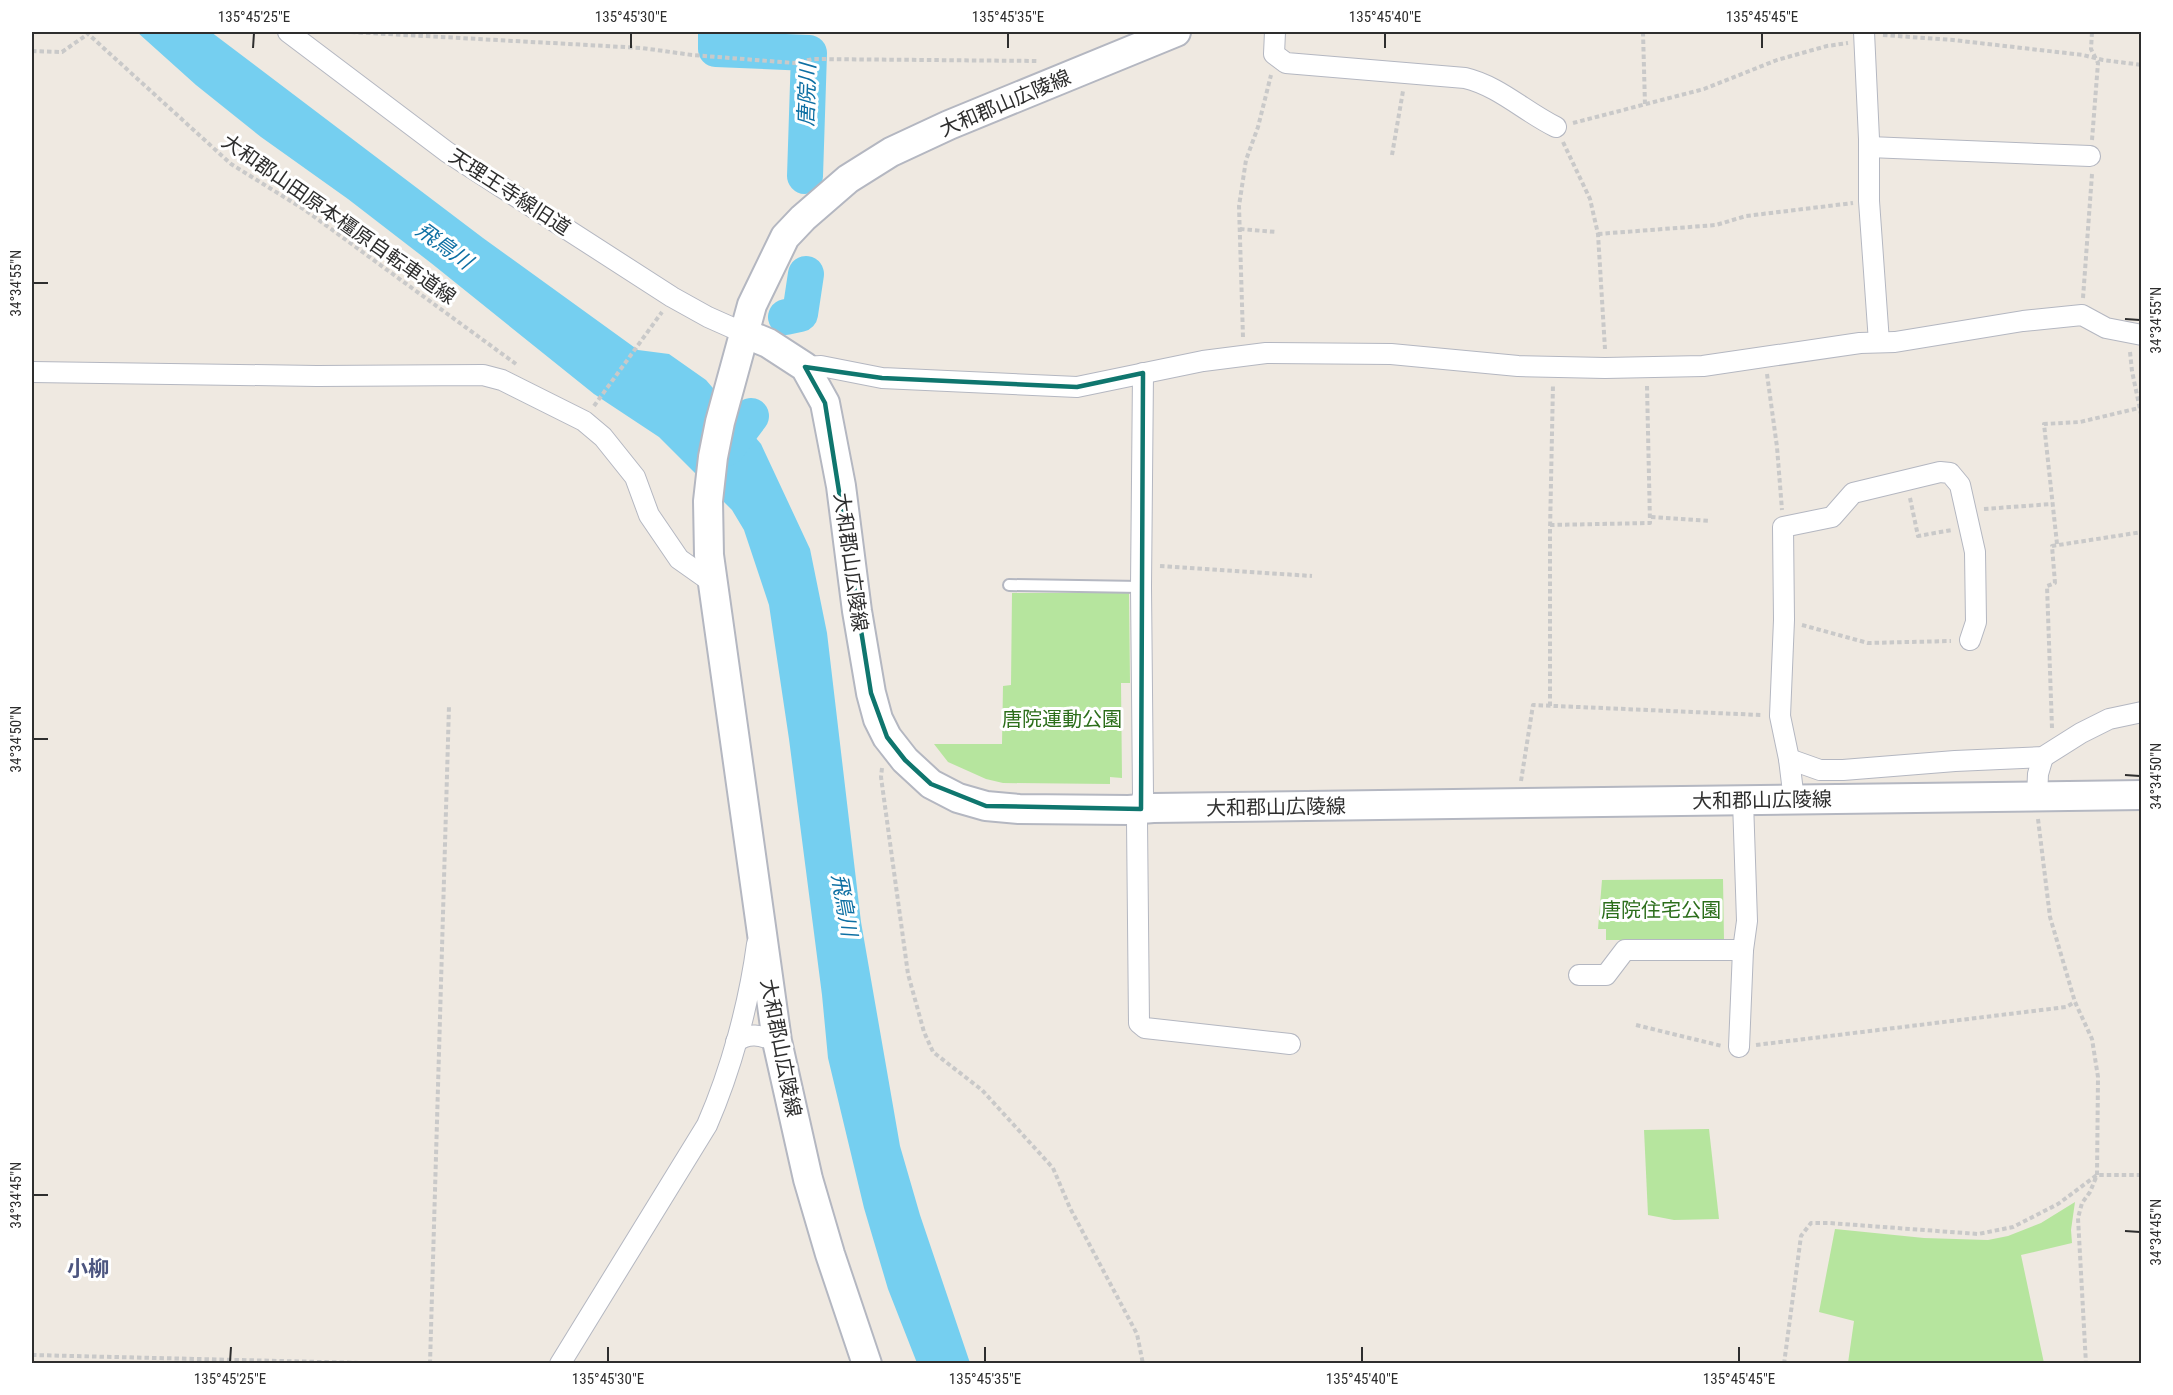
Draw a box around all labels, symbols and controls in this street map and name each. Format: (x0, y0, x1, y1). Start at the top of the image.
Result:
text: 135°45'25"E (218, 8, 290, 26)
text: 135°45'30"E (595, 8, 667, 26)
text: 135°45'35"E (972, 8, 1044, 26)
text: 135°45'40"E (1349, 8, 1421, 26)
text: 135°45'45"E (1726, 8, 1798, 26)
water label: 唐院川 (794, 61, 820, 127)
street label: 大和郡山広陵線 (936, 65, 1074, 141)
street label: 大和郡山田原本橿原自転車道線 (217, 129, 461, 309)
street label: 天理王寺線旧道 (445, 144, 575, 240)
water label: 飛鳥川 (411, 218, 478, 275)
text: 34°34'55"N (7, 250, 25, 316)
text: 34°34'55"N (2147, 287, 2165, 353)
street label: 大和郡山広陵線 (829, 491, 873, 633)
text: 34°34'50"N (7, 706, 25, 772)
park label: 唐院運動公園 (1002, 707, 1122, 731)
text: 34°34'50"N (2147, 743, 2165, 809)
street label: 大和郡山広陵線 (1692, 787, 1832, 813)
street label: 大和郡山広陵線 (1206, 794, 1346, 820)
water label: 飛鳥川 (827, 872, 862, 940)
park label: 唐院住宅公園 (1601, 898, 1721, 922)
street label: 大和郡山広陵線 (756, 977, 806, 1119)
text: 34°34'45"N (7, 1162, 25, 1228)
text: 34°34'45"N (2147, 1199, 2165, 1265)
district label: 小柳 (67, 1257, 109, 1281)
text: 135°45'25"E (194, 1370, 266, 1388)
text: 135°45'30"E (572, 1370, 644, 1388)
text: 135°45'35"E (949, 1370, 1021, 1388)
text: 135°45'40"E (1326, 1370, 1398, 1388)
text: 135°45'45"E (1703, 1370, 1775, 1388)

